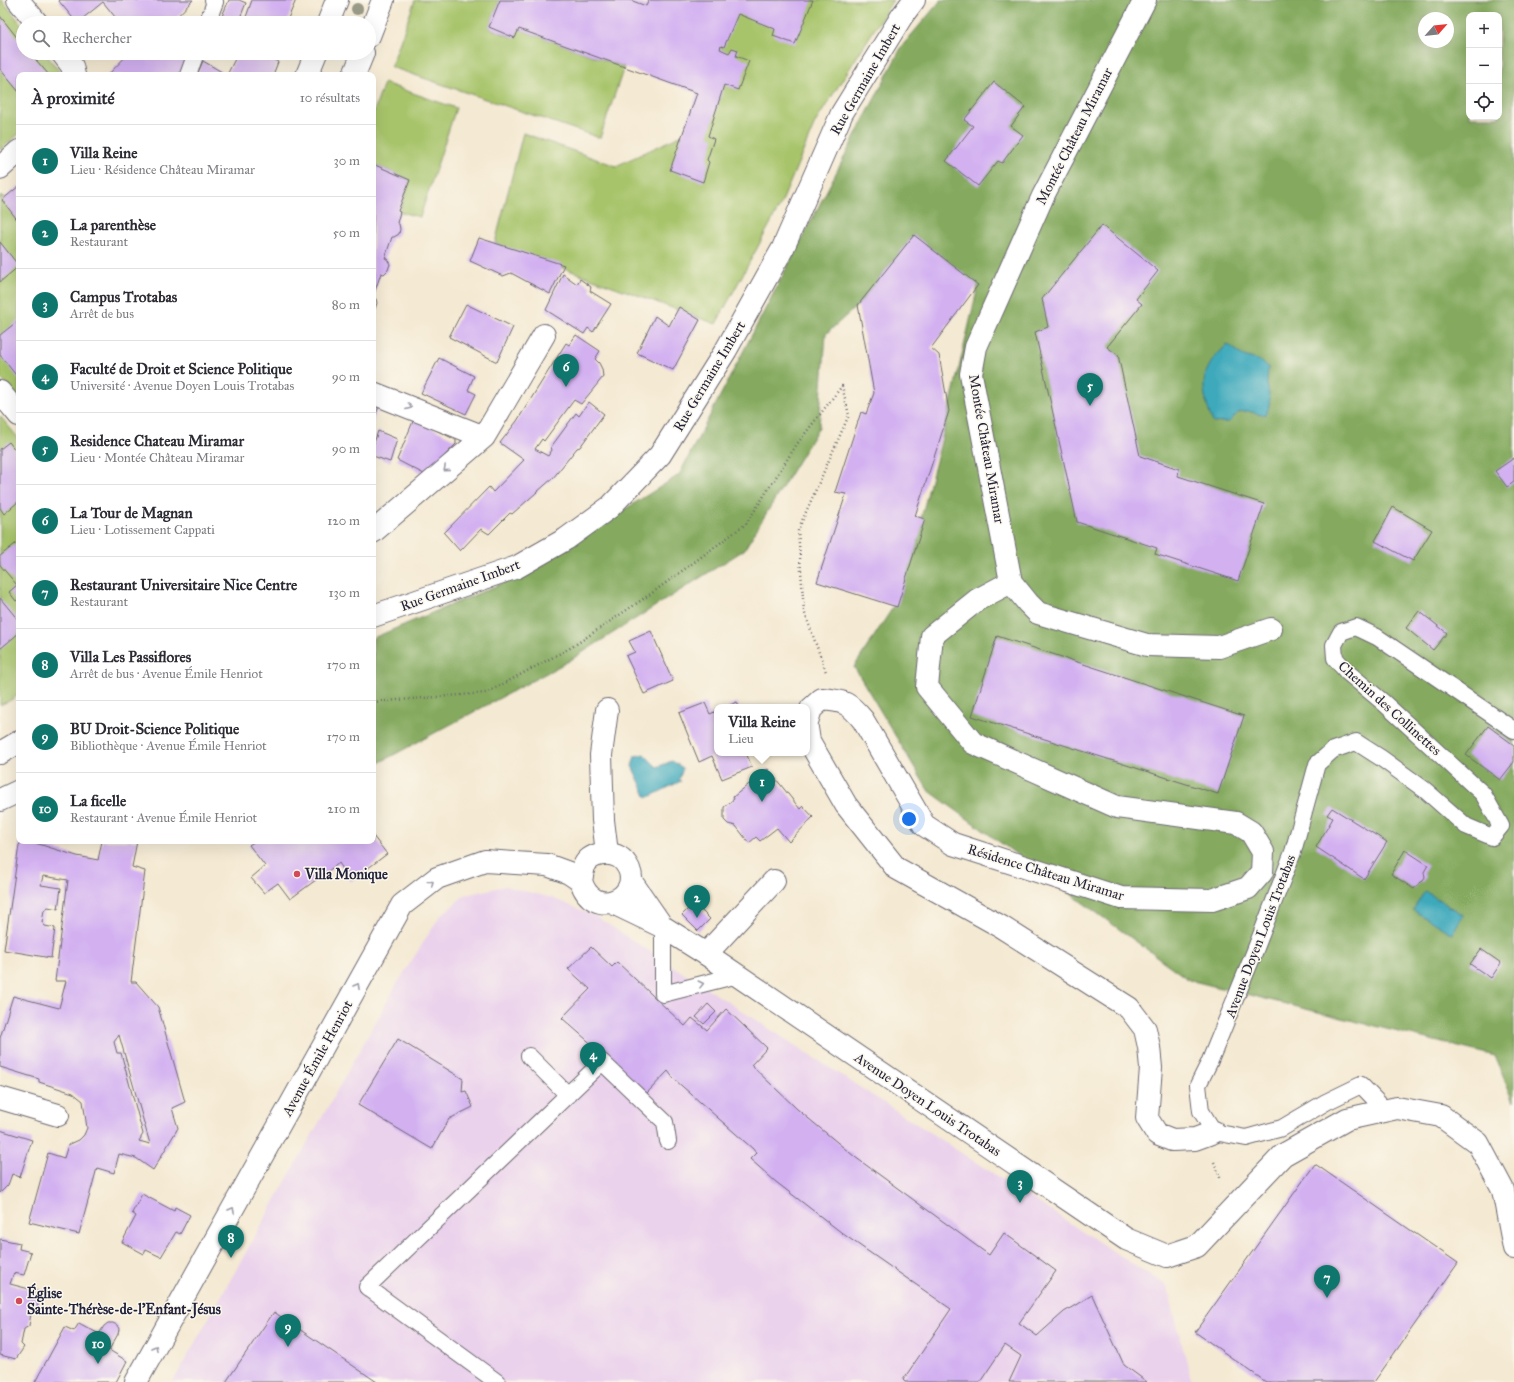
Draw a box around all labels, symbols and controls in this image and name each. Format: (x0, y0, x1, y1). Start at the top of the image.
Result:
north arrow (1418, 12, 1454, 48)
map controls (1466, 12, 1502, 120)
button: + (1466, 12, 1502, 48)
search box (16, 16, 376, 60)
street label: Rue Germaine Imbert (827, 20, 904, 138)
icon: search (30, 27, 52, 49)
text: Rechercher (62, 29, 132, 47)
button: − (1466, 48, 1502, 84)
street label: Montée Château Miramar (1033, 64, 1117, 208)
button: locate (1466, 84, 1502, 120)
text: À proximité (32, 88, 115, 109)
text: 10 résultats (300, 90, 360, 106)
text: Villa Reine (70, 144, 137, 162)
text: 1 (42, 153, 48, 169)
text: 30 m (334, 153, 360, 169)
text: Lieu · Résidence Château Miramar (70, 162, 255, 178)
text: La parenthèse (70, 216, 156, 234)
text: 2 (42, 225, 48, 241)
text: 50 m (333, 225, 360, 241)
text: Restaurant (70, 234, 128, 250)
text: Campus Trotabas (70, 288, 177, 306)
text: 3 (42, 297, 48, 313)
text: 80 m (332, 297, 360, 313)
text: Arrêt de bus (70, 306, 134, 322)
street label: Rue Germaine Imbert (670, 318, 749, 435)
pin: 6 (553, 354, 579, 387)
text: Faculté de Droit et Science Politique (70, 360, 292, 378)
text: 4 (41, 369, 49, 385)
text: 90 m (332, 369, 360, 385)
street label: Montée Château Miramar (965, 373, 1008, 526)
pin: 5 (1077, 373, 1103, 406)
text: Université · Avenue Doyen Louis Trotabas (70, 378, 294, 394)
one-way arrow (406, 403, 413, 411)
text: Residence Chateau Miramar (70, 432, 244, 450)
text: 5 (42, 441, 48, 457)
text: 90 m (332, 441, 360, 457)
text: Lieu · Montée Château Miramar (70, 450, 244, 466)
one-way arrow (443, 465, 450, 472)
text: La Tour de Magnan (70, 504, 193, 522)
text: 6 (42, 513, 48, 529)
text: 120 m (327, 513, 360, 529)
text: Lieu · Lotissement Cappati (70, 522, 215, 538)
street label: Rue Germaine Imbert (398, 556, 522, 615)
text: Restaurant Universitaire Nice Centre (70, 576, 297, 594)
text: 7 (42, 585, 48, 601)
text: 130 m (328, 585, 360, 601)
text: Restaurant (70, 594, 128, 610)
text: Villa Les Passiflores (70, 648, 191, 666)
text: 8 (42, 657, 48, 673)
text: 170 m (327, 657, 360, 673)
street label: Chemin des Collinettes (1335, 658, 1445, 759)
text: Arrêt de bus · Avenue Émile Henriot (70, 666, 263, 682)
popup (714, 704, 810, 756)
text: Villa Reine (728, 713, 796, 731)
text: BU Droit-Science Politique (70, 720, 239, 738)
text: 9 (42, 729, 48, 745)
text: 170 m (327, 729, 360, 745)
text: Lieu (728, 731, 754, 747)
text: Bibliothèque · Avenue Émile Henriot (70, 738, 267, 754)
pin: 1 (749, 769, 775, 802)
text: La ficelle (70, 792, 126, 810)
text: 10 (39, 801, 51, 817)
text: 210 m (327, 801, 360, 817)
your location (899, 809, 919, 829)
text: Restaurant · Avenue Émile Henriot (70, 810, 257, 826)
street label: Résidence Château Miramar (966, 841, 1127, 905)
street label: Avenue Doyen Louis Trotabas (1221, 852, 1299, 1021)
place label: Villa Monique (304, 866, 388, 884)
marker: Villa Monique (292, 869, 302, 879)
one-way arrow (427, 880, 434, 887)
pin: 2 (684, 885, 710, 918)
one-way arrow (697, 981, 704, 989)
one-way arrow (352, 983, 359, 991)
street label: Avenue Émile Henriot (276, 996, 356, 1120)
pin: 4 (580, 1042, 606, 1075)
street label: Avenue Doyen Louis Trotabas (850, 1048, 1004, 1160)
pin: 3 (1007, 1170, 1033, 1203)
one-way arrow (227, 1207, 235, 1214)
pin: 8 (218, 1225, 244, 1258)
pin: 7 (1314, 1265, 1340, 1298)
place label: Église Sainte-Thérèse-de-l'Enfant-Jésus (27, 1283, 221, 1319)
marker: Église Sainte-Thérèse-de-l'Enfant-Jésus (14, 1296, 24, 1306)
pin: 9 (275, 1314, 301, 1347)
pin: 10 (85, 1331, 111, 1364)
one-way arrow (150, 1345, 158, 1352)

